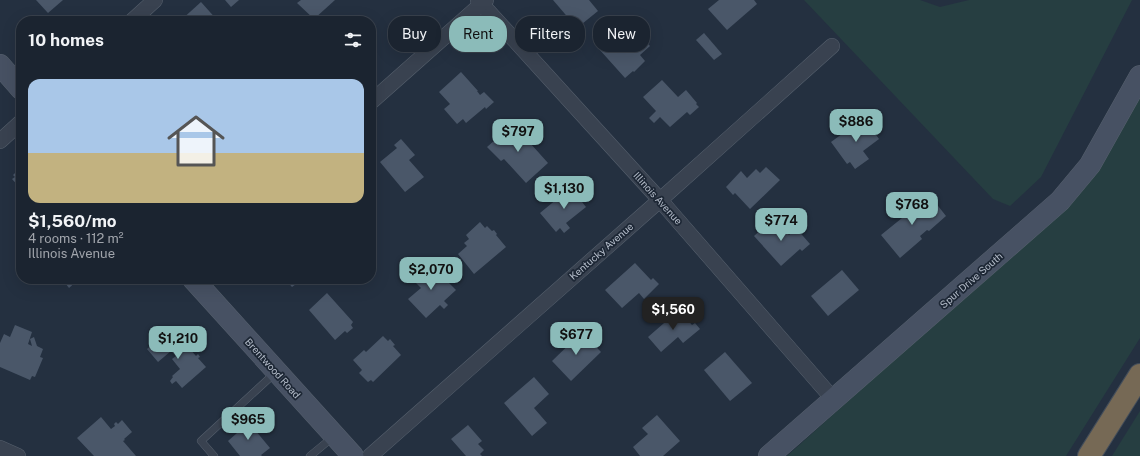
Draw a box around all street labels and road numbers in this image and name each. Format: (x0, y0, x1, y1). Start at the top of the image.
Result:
street label: Illinois Avenue (631, 169, 685, 227)
street label: Kentucky Avenue (567, 220, 636, 282)
street label: Spur Drive South (937, 249, 1005, 310)
street label: Brentwood Road (243, 335, 303, 401)

